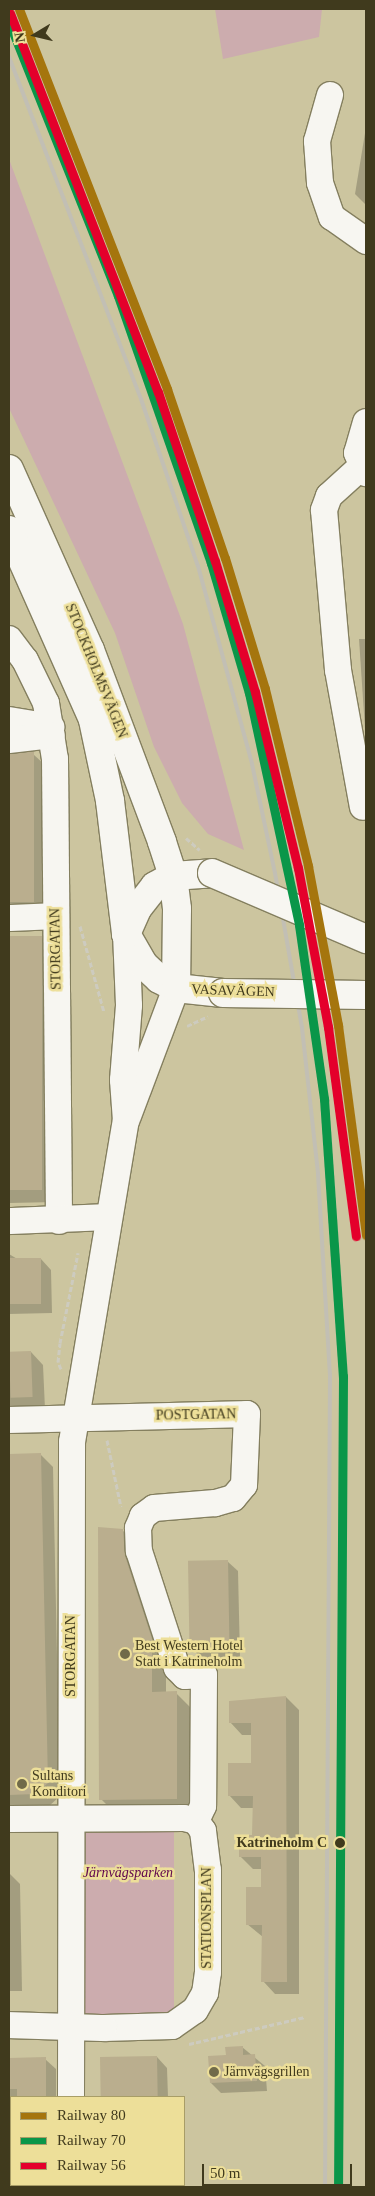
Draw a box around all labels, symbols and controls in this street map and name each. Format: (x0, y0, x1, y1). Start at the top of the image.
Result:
north arrow (10, 10, 60, 60)
text: N (11, 31, 28, 44)
street label: STOCKHOLMSVÄGEN (61, 601, 131, 741)
street label: STORGATAN (47, 908, 65, 990)
street label: VASAVÄGEN (191, 981, 275, 1001)
street label: POSTGATAN (156, 1406, 236, 1424)
street label: STORGATAN (63, 1615, 79, 1697)
place label: Best Western Hotel Statt i Katrineholm (135, 1638, 244, 1670)
marker: Best Western Hotel Statt i Katrineholm (119, 1648, 131, 1660)
place label: Sultans Konditori (32, 1768, 86, 1800)
marker: Sultans Konditori (16, 1778, 28, 1790)
marker: Katrineholm C (331, 1834, 349, 1852)
place label: Katrineholm C (236, 1835, 327, 1851)
park label: Järnvägsparken (83, 1865, 173, 1881)
street label: STATIONSPLAN (199, 1867, 215, 1969)
place label: Järnvägsgrillen (224, 2064, 310, 2080)
marker: Järnvägsgrillen (208, 2066, 220, 2078)
legend (10, 2096, 185, 2186)
text: Railway 80 (57, 2107, 126, 2123)
text: Railway 70 (57, 2132, 126, 2148)
scale bar (205, 2154, 355, 2186)
text: Railway 56 (57, 2157, 126, 2173)
text: 50 m (210, 2165, 240, 2181)

